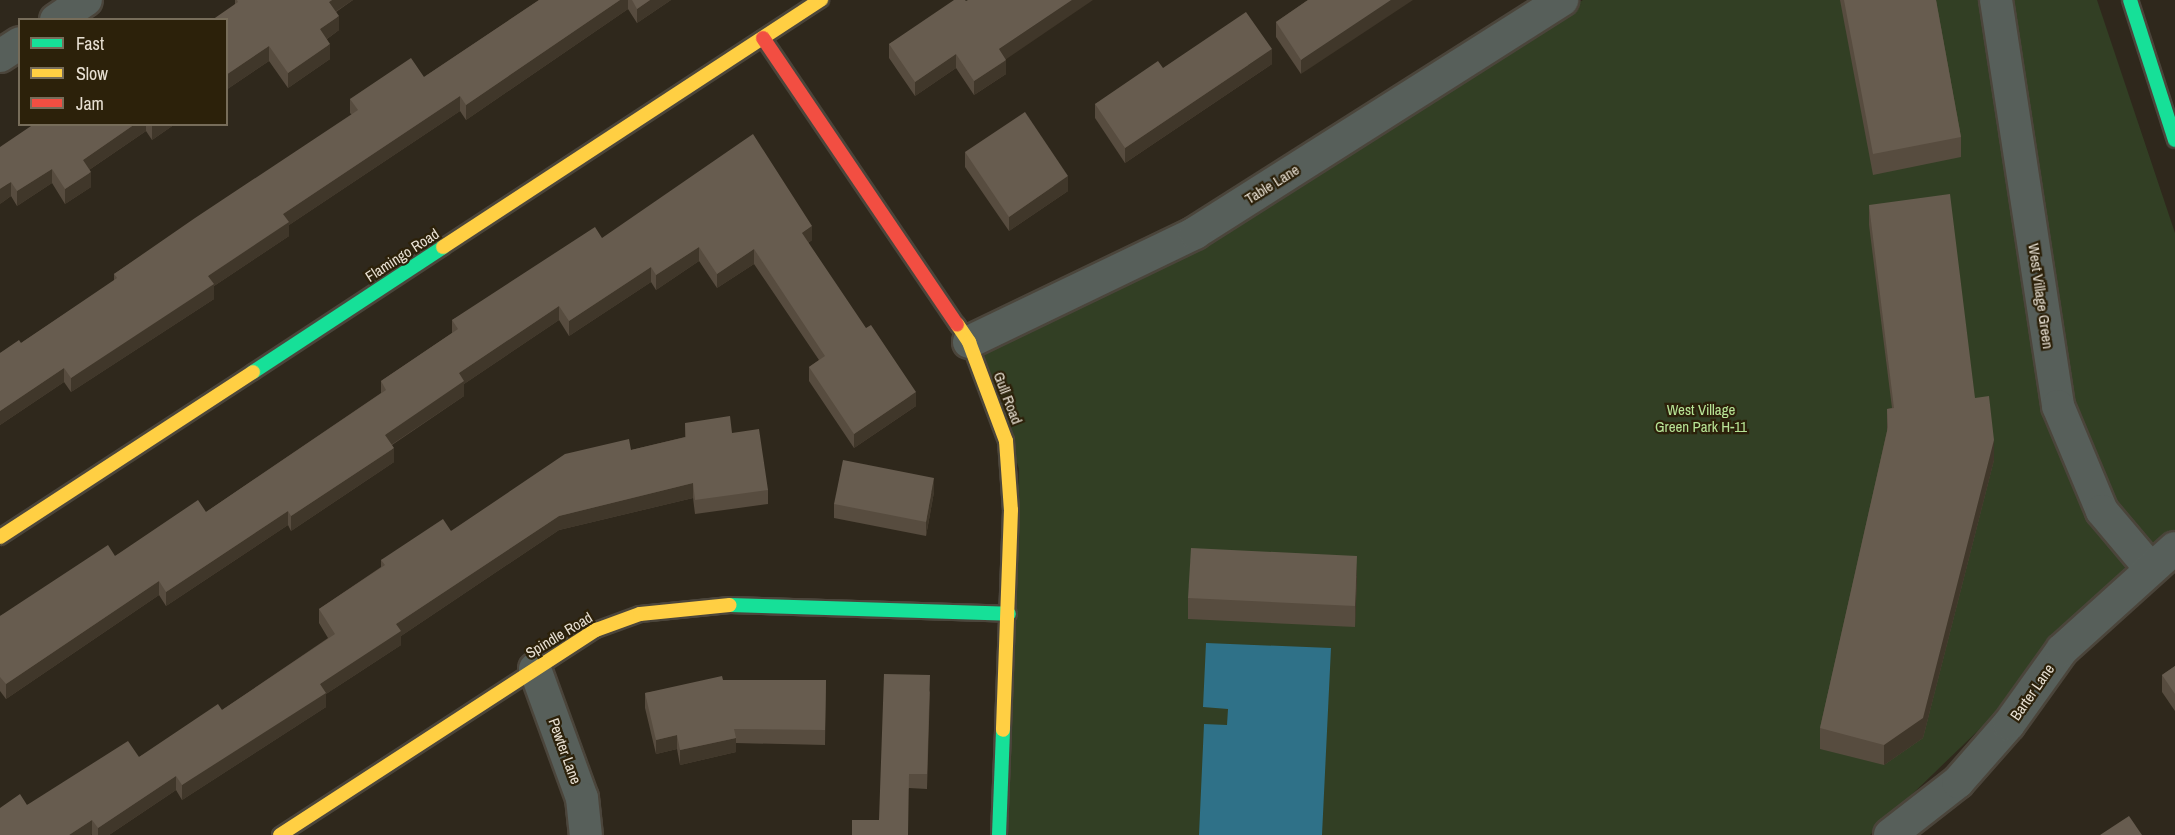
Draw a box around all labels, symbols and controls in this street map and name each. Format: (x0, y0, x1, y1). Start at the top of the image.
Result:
legend (18, 18, 228, 126)
text: Fast (76, 31, 104, 56)
text: Slow (76, 61, 108, 86)
text: Jam (76, 91, 104, 116)
street label: Table Lane (1242, 160, 1302, 208)
street label: Flamingo Road (362, 225, 442, 285)
street label: West Village Green (2025, 242, 2057, 350)
street label: Gull Road (990, 369, 1026, 427)
park label: West Village Green Park H-11 (1655, 400, 1747, 435)
street label: Spindle Road (522, 608, 596, 662)
street label: Barter Lane (2006, 661, 2058, 723)
street label: Pewter Lane (545, 715, 585, 787)

